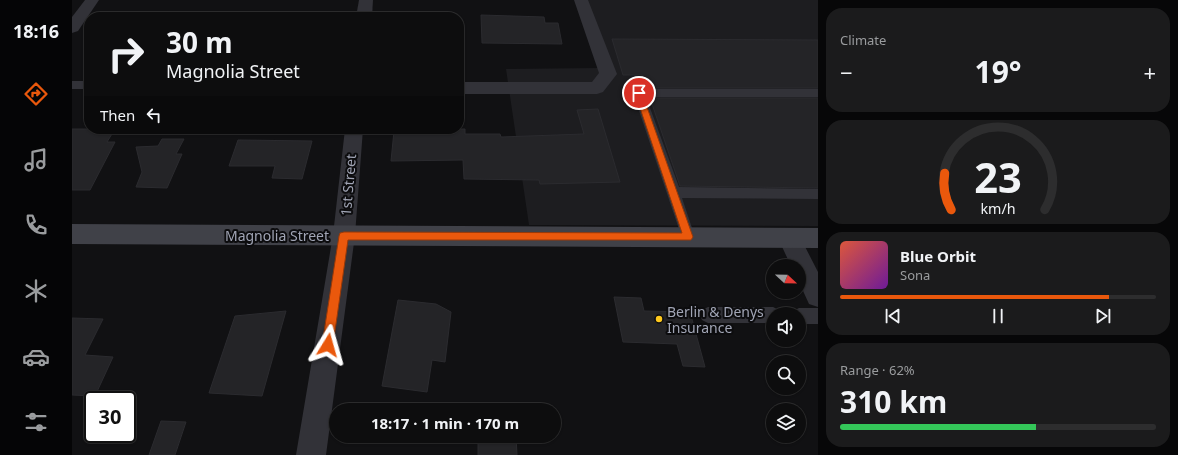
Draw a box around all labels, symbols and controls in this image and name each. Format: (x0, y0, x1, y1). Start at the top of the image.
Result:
text: 18:16 (13, 19, 59, 43)
text: 30 m (166, 23, 233, 61)
icon: right (100, 28, 152, 80)
text: Climate (840, 31, 886, 49)
text: 19° (974, 51, 1022, 92)
text: − (840, 57, 853, 87)
text: + (1143, 57, 1156, 87)
text: Magnolia Street (166, 59, 300, 83)
pin (622, 76, 656, 110)
icon: directions (22, 80, 50, 108)
icon: arrive (628, 82, 650, 104)
icon: left (143, 104, 165, 126)
text: Then (100, 105, 135, 125)
icon: music (22, 146, 50, 174)
text: 23 (974, 148, 1022, 204)
street label: 1st Street (336, 153, 360, 217)
text: km/h (980, 198, 1016, 217)
icon: phone (22, 211, 50, 239)
street label: Magnolia Street (225, 226, 329, 245)
text: Blue Orbit (900, 246, 976, 266)
north arrow (766, 259, 806, 299)
map controls (766, 259, 806, 443)
text: Sona (900, 266, 930, 284)
icon: climate (22, 277, 50, 305)
place label: Berlin & Denys Insurance (667, 302, 764, 337)
icon: previous (882, 305, 904, 327)
icon: pause (987, 305, 1009, 327)
icon: next (1092, 305, 1114, 327)
button: sound (766, 307, 806, 347)
marker: Berlin & Denys Insurance (654, 314, 664, 324)
position arrow (307, 324, 349, 366)
icon: car (22, 343, 50, 371)
button: search (766, 355, 806, 395)
text: Range · 62% (840, 361, 915, 379)
text: 310 km (840, 381, 947, 422)
speed limit sign: 30 (84, 391, 136, 443)
button: layers (766, 403, 806, 443)
icon: filters (22, 408, 50, 436)
text: 18:17 · 1 min · 170 m (371, 413, 519, 433)

